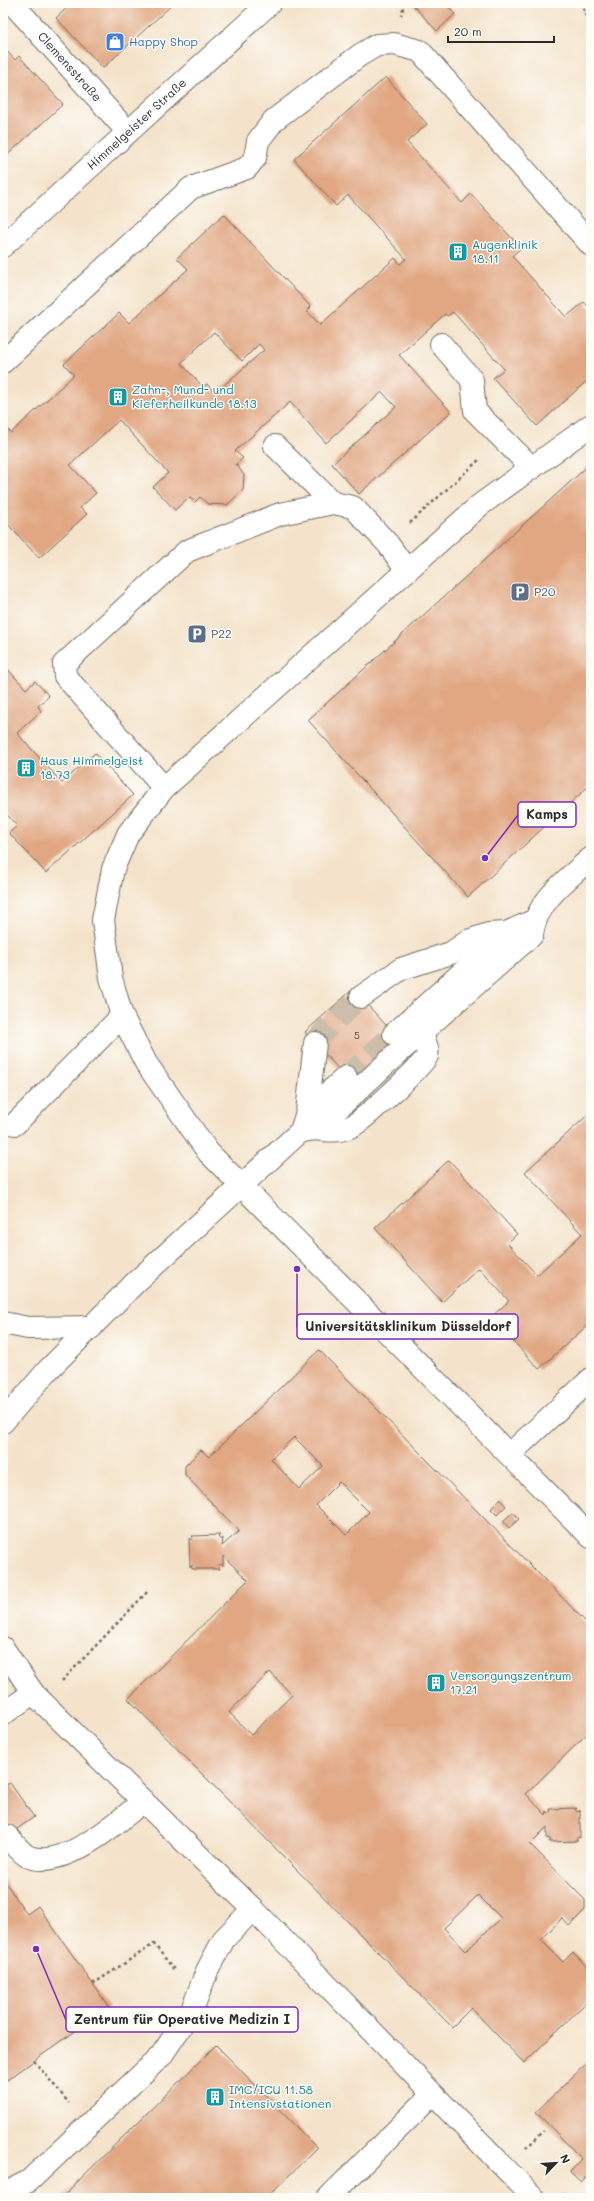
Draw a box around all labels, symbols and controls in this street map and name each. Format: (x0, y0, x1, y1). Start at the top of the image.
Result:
scale bar (448, 18, 554, 44)
text: 20 m (454, 23, 482, 39)
street label: Clemensstraße (35, 28, 106, 104)
shop icon: Happy Shop (104, 31, 126, 53)
place label: Happy Shop (129, 33, 198, 49)
street label: Himmelgeister Straße (83, 74, 189, 173)
place label: Augenklinik 18.11 (472, 236, 538, 266)
building icon: Augenklinik 18.11 (447, 241, 469, 263)
place label: Zahn-, Mund- und Kieferheilkunde 18.13 (132, 381, 256, 411)
building icon: Zahn-, Mund- und Kieferheilkunde 18.13 (107, 386, 129, 408)
parking icon: P20 (509, 581, 531, 603)
place label: P20 (534, 583, 556, 599)
parking icon: P22 (186, 623, 208, 645)
place label: P22 (211, 625, 232, 641)
place label: Haus Himmelgeist 18.73 (40, 752, 143, 782)
building icon: Haus Himmelgeist 18.73 (15, 757, 37, 779)
callout: Kamps (518, 802, 576, 827)
text: Kamps (526, 805, 568, 822)
house number: 5 (354, 1028, 360, 1042)
callout: Universitätsklinikum Düsseldorf (297, 1314, 518, 1339)
text: Universitätsklinikum Düsseldorf (305, 1317, 511, 1334)
place label: Versorgungszentrum 17.21 (450, 1667, 571, 1697)
building icon: Versorgungszentrum 17.21 (425, 1672, 447, 1694)
callout: Zentrum für Operative Medizin I (66, 2007, 298, 2032)
text: Zentrum für Operative Medizin I (74, 2010, 290, 2027)
place label: IMC/ICU 11.58 Intensivstationen (229, 2081, 332, 2111)
building icon: IMC/ICU 11.58 Intensivstationen (204, 2086, 226, 2108)
north arrow (536, 2143, 576, 2183)
text: N (557, 2152, 574, 2166)

